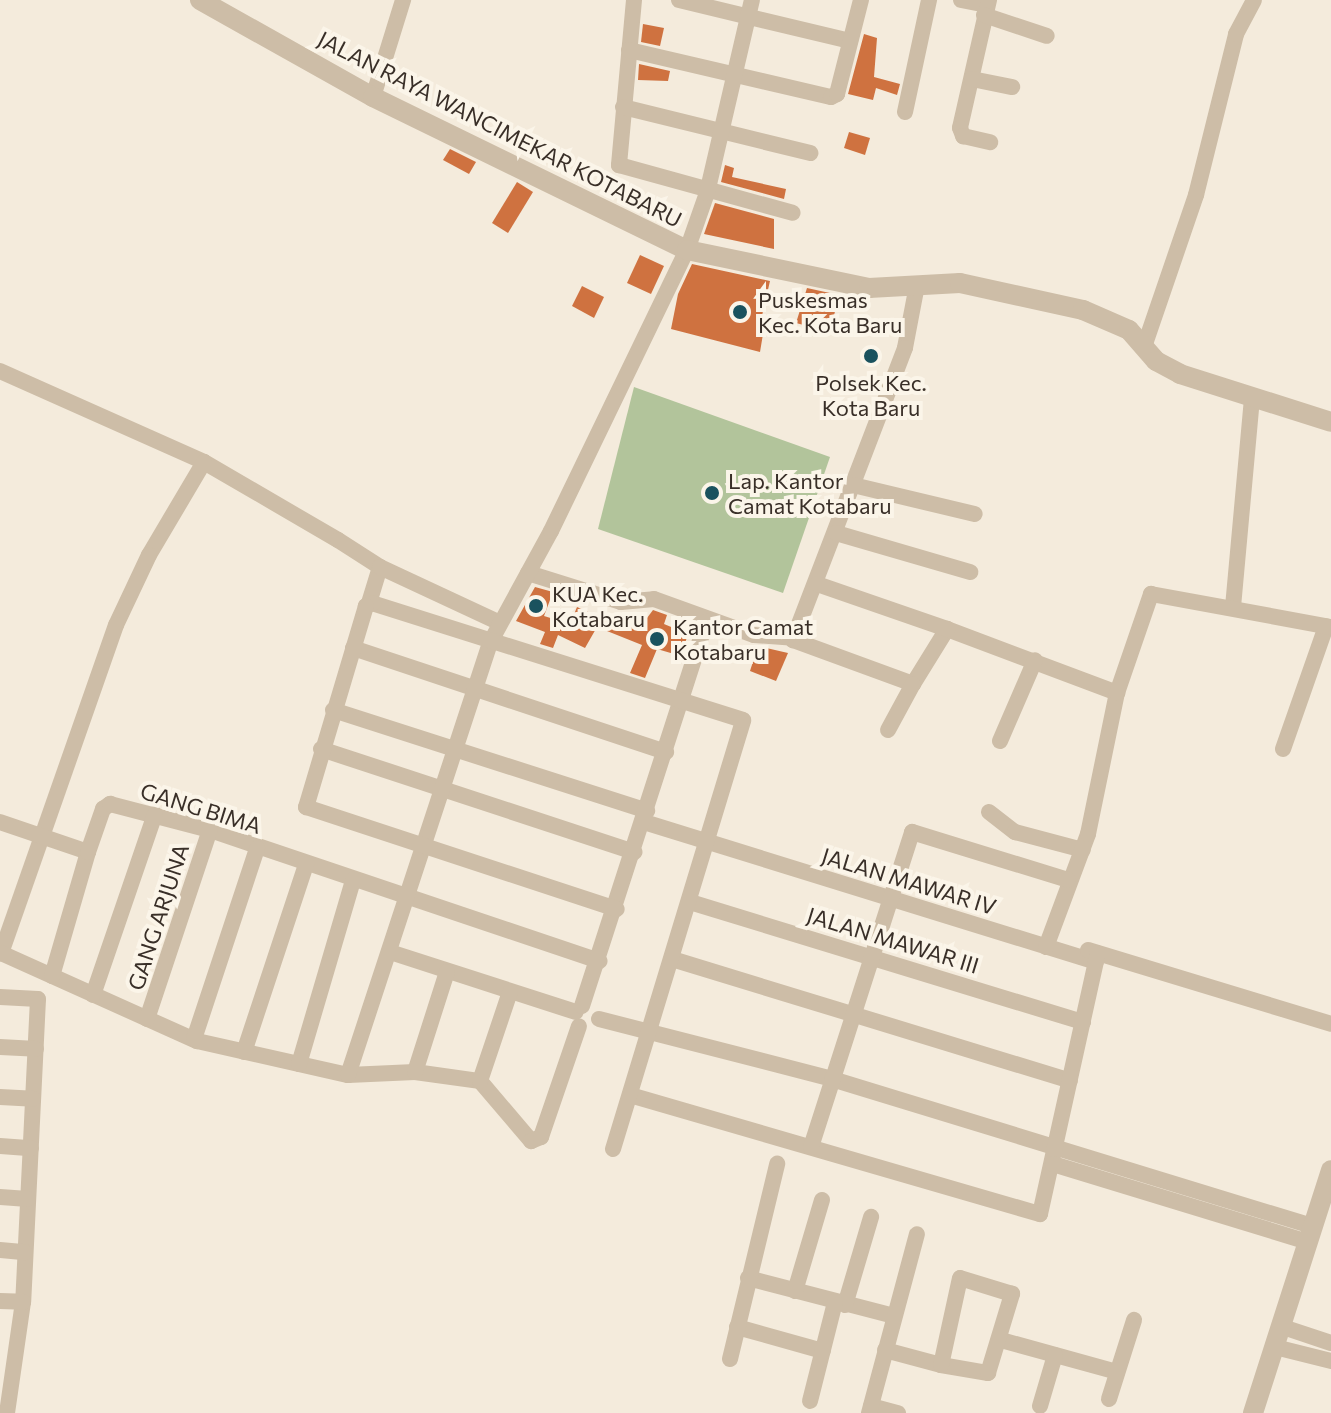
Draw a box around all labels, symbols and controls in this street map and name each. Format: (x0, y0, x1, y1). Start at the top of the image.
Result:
street label: JALAN RAYA WANCIMEKAR KOTABARU (314, 25, 686, 233)
place label: Puskesmas Kec. Kota Baru (758, 286, 902, 338)
marker: Puskesmas Kec. Kota Baru (729, 301, 751, 323)
marker: Polsek Kec. Kota Baru (862, 347, 880, 365)
place label: Polsek Kec. Kota Baru (815, 369, 927, 420)
place label: Lap. Kantor Camat Kotabaru (728, 467, 892, 518)
marker: Lap. Kantor Camat Kotabaru (703, 484, 721, 502)
place label: KUA Kec. Kotabaru (552, 580, 645, 632)
marker: KUA Kec. Kotabaru (527, 597, 545, 615)
place label: Kantor Camat Kotabaru (673, 613, 813, 664)
marker: Kantor Camat Kotabaru (648, 630, 666, 648)
street label: GANG BIMA (137, 777, 265, 839)
street label: GANG ARJUNA (122, 840, 194, 994)
street label: JALAN MAWAR IV (819, 842, 999, 920)
street label: JALAN MAWAR III (804, 901, 982, 979)

